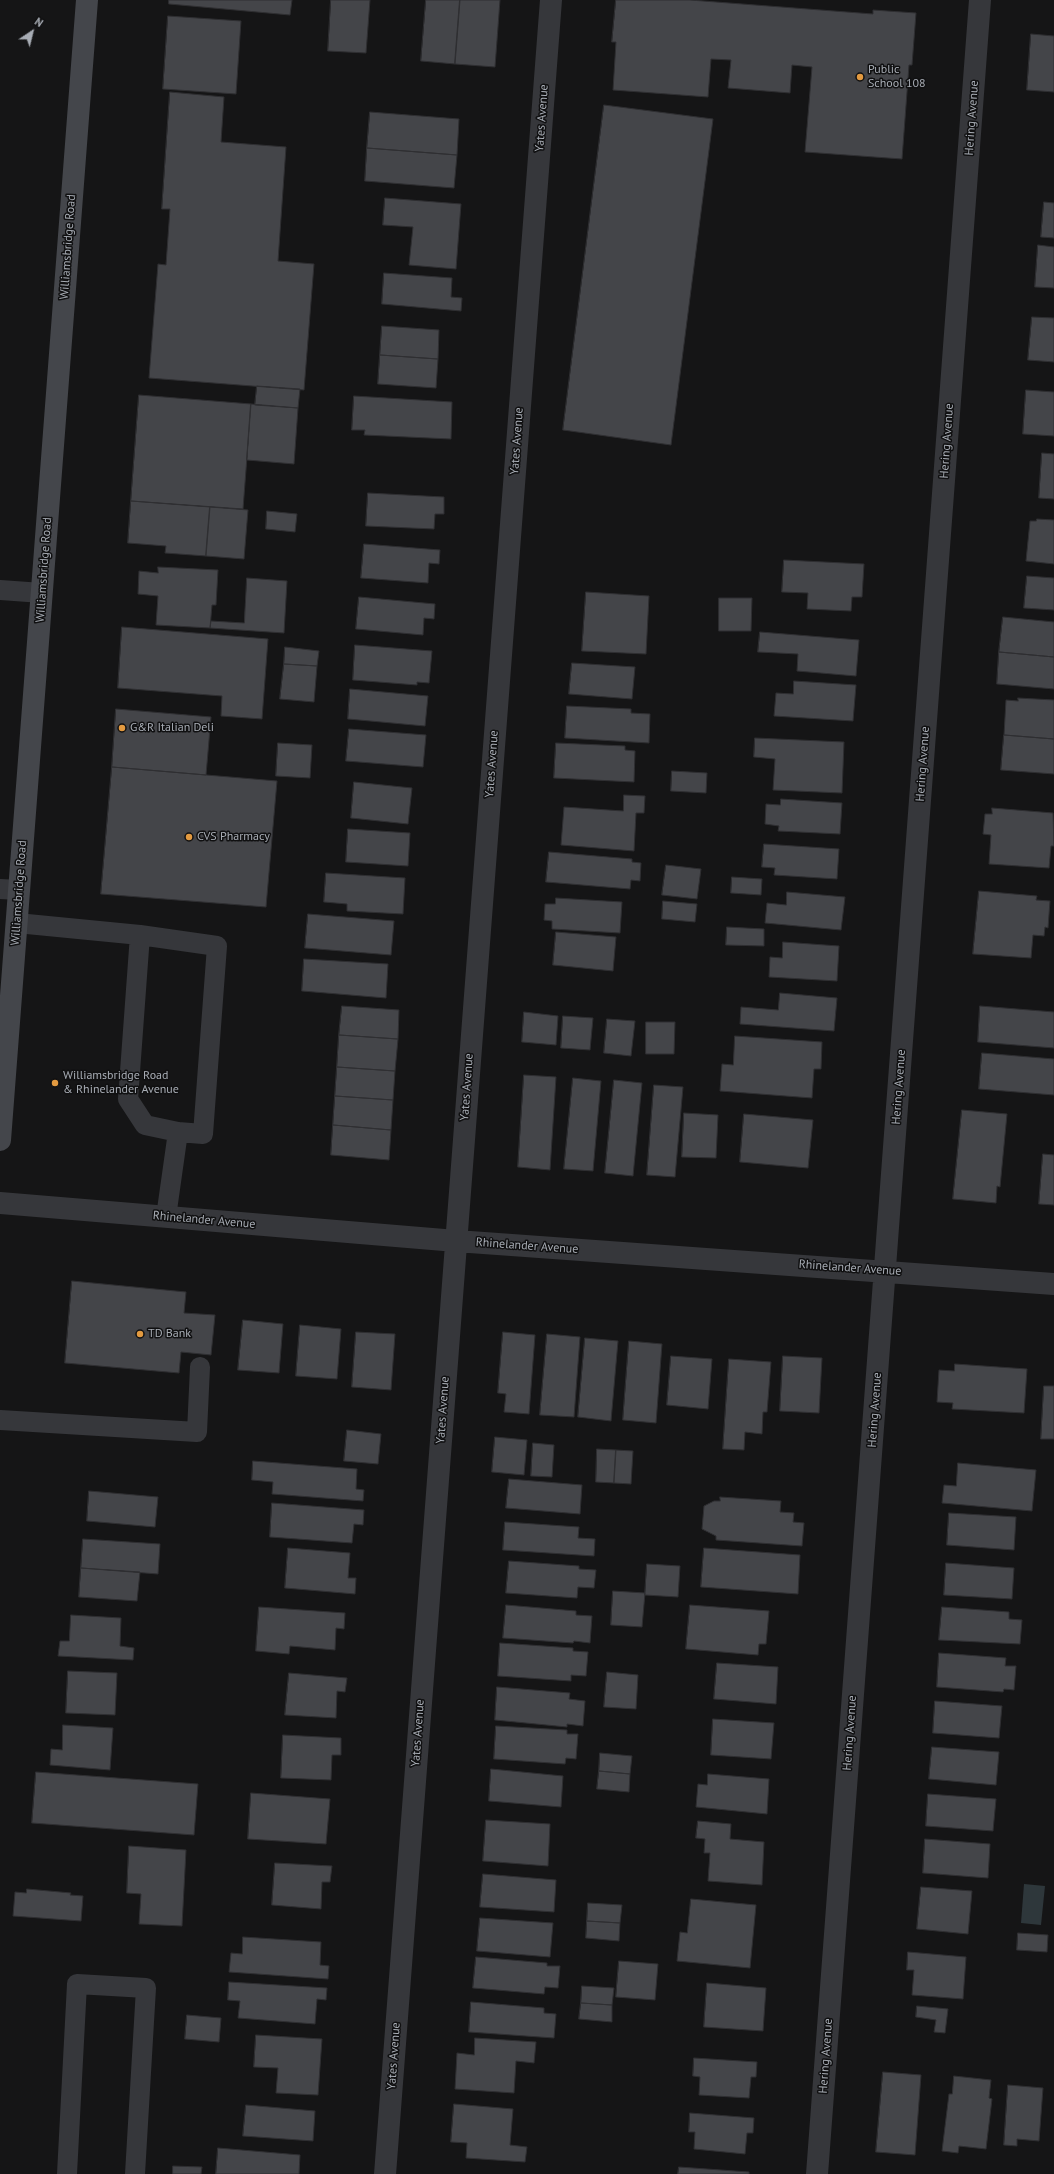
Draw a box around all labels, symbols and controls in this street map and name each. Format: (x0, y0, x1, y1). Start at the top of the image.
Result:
north arrow (12, 12, 52, 52)
text: N (32, 14, 46, 30)
place label: Public School 108 (868, 63, 926, 91)
marker: Public School 108 (855, 72, 865, 82)
street label: Hering Avenue (962, 80, 982, 156)
street label: Yates Avenue (532, 84, 552, 152)
street label: Williamsbridge Road (57, 194, 79, 300)
street label: Hering Avenue (937, 403, 957, 479)
street label: Yates Avenue (507, 407, 527, 475)
street label: Williamsbridge Road (33, 517, 55, 623)
place label: G&R Italian Deli (130, 721, 214, 735)
marker: G&R Italian Deli (117, 723, 127, 733)
street label: Hering Avenue (913, 726, 933, 802)
street label: Yates Avenue (482, 730, 502, 798)
place label: CVS Pharmacy (197, 830, 270, 844)
marker: CVS Pharmacy (184, 832, 194, 842)
street label: Williamsbridge Road (8, 840, 30, 946)
street label: Hering Avenue (889, 1049, 909, 1125)
street label: Yates Avenue (457, 1053, 477, 1121)
place label: Williamsbridge Road & Rhinelander Avenue (63, 1069, 179, 1097)
marker: Williamsbridge Road & Rhinelander Avenue (50, 1078, 60, 1088)
street label: Rhinelander Avenue (152, 1208, 256, 1232)
street label: Rhinelander Avenue (475, 1235, 579, 1257)
street label: Rhinelander Avenue (798, 1257, 902, 1279)
place label: TD Bank (148, 1327, 191, 1341)
marker: TD Bank (135, 1329, 145, 1339)
street label: Hering Avenue (865, 1372, 885, 1448)
street label: Yates Avenue (433, 1376, 453, 1444)
street label: Hering Avenue (840, 1695, 860, 1771)
street label: Yates Avenue (408, 1699, 428, 1767)
street label: Hering Avenue (816, 2018, 836, 2094)
street label: Yates Avenue (384, 2022, 404, 2090)

